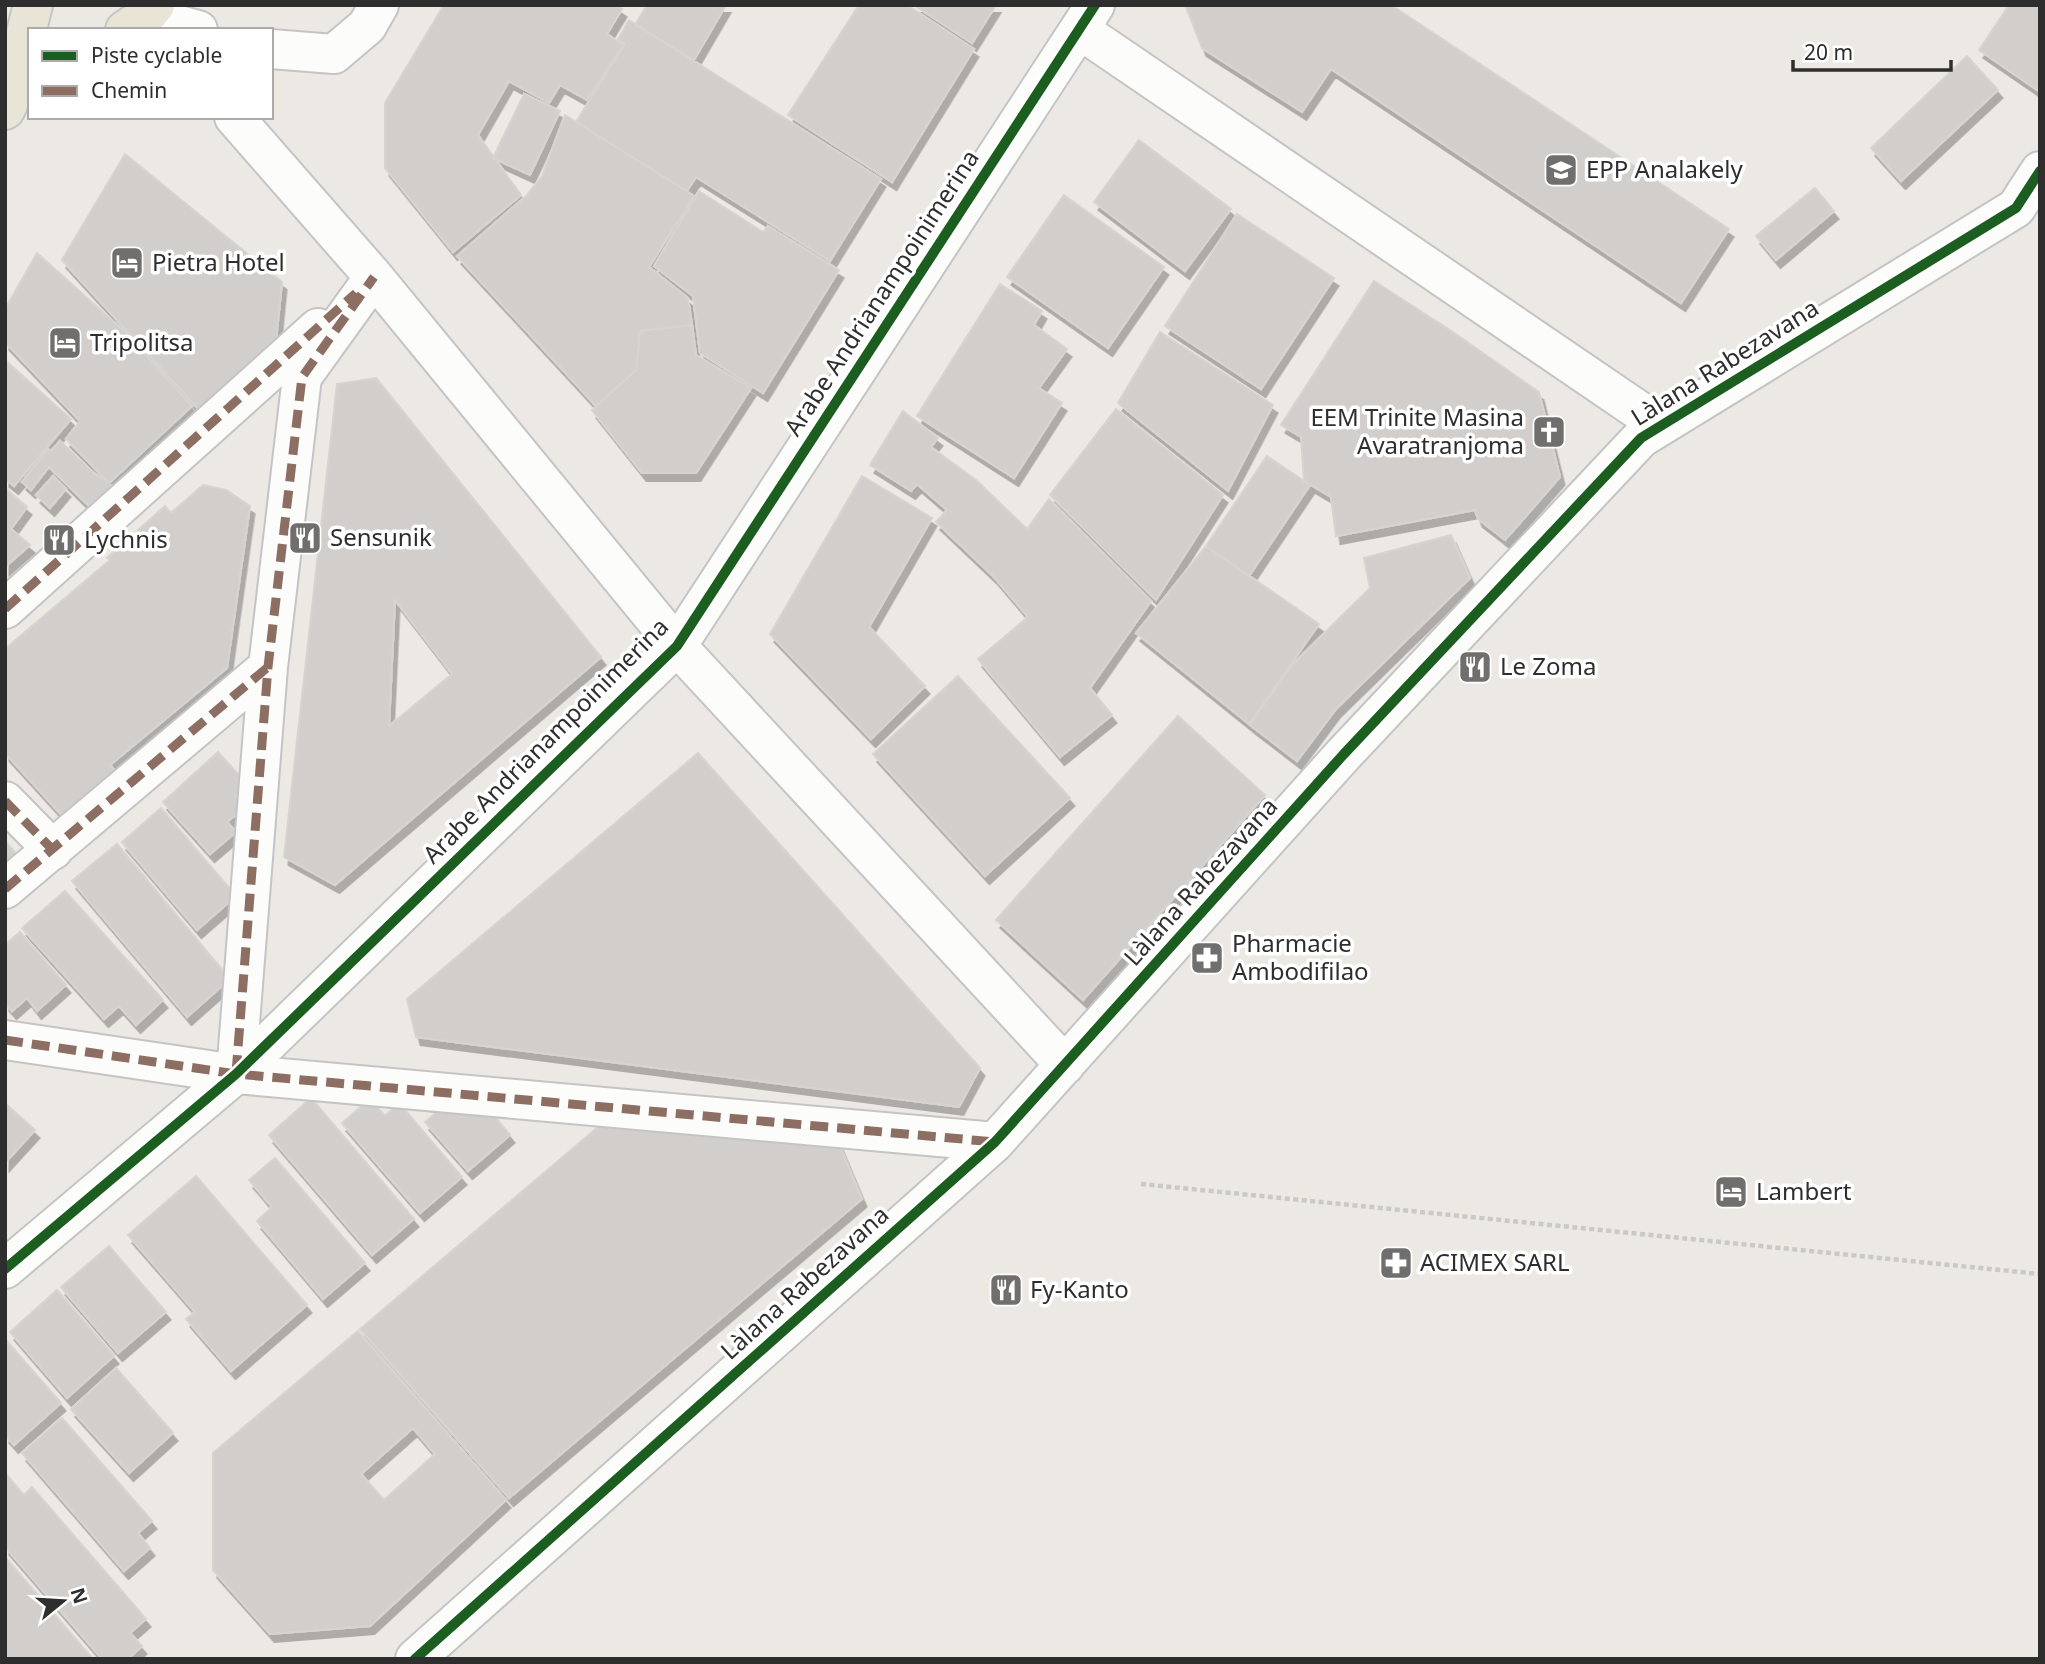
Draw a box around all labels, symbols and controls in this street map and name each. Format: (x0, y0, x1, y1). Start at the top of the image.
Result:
legend (28, 28, 273, 119)
scale bar (1793, 28, 1951, 72)
text: 20 m (1804, 38, 1853, 66)
text: Piste cyclable (91, 41, 222, 69)
text: Chemin (91, 76, 167, 104)
street label: Arabe Andrianampoinimerina (776, 143, 986, 442)
school or university icon: EPP Analakely (1542, 151, 1580, 189)
place label: EPP Analakely (1586, 152, 1743, 185)
hotel icon: Pietra Hotel (108, 244, 146, 282)
place label: Pietra Hotel (152, 245, 285, 278)
street label: Làlana Rabezavana (1624, 291, 1824, 433)
hotel icon: Tripolitsa (46, 324, 84, 362)
place label: Tripolitsa (90, 325, 194, 358)
place label: EEM Trinite Masina Avaratranjoma (1310, 400, 1524, 461)
church icon: EEM Trinite Masina Avaratranjoma (1530, 413, 1568, 451)
restaurant icon: Sensunik (286, 519, 324, 557)
place label: Sensunik (330, 520, 432, 553)
restaurant icon: Lychnis (40, 521, 78, 559)
place label: Lychnis (84, 522, 168, 555)
street label: Arabe Andrianampoinimerina (415, 610, 675, 870)
restaurant icon: Le Zoma (1456, 648, 1494, 686)
place label: Le Zoma (1500, 649, 1597, 682)
street label: Làlana Rabezavana (1116, 790, 1284, 972)
place label: Pharmacie Ambodifilao (1232, 926, 1369, 987)
pharmacy icon: Pharmacie Ambodifilao (1188, 939, 1226, 977)
hotel icon: Lambert (1712, 1173, 1750, 1211)
place label: Lambert (1756, 1174, 1852, 1207)
street label: Làlana Rabezavana (713, 1198, 895, 1366)
pharmacy icon: ACIMEX SARL (1377, 1244, 1415, 1282)
place label: ACIMEX SARL (1420, 1245, 1570, 1278)
restaurant icon: Fy-Kanto (987, 1271, 1025, 1309)
place label: Fy-Kanto (1030, 1272, 1129, 1305)
north arrow (28, 1566, 98, 1636)
text: N (64, 1584, 94, 1607)

